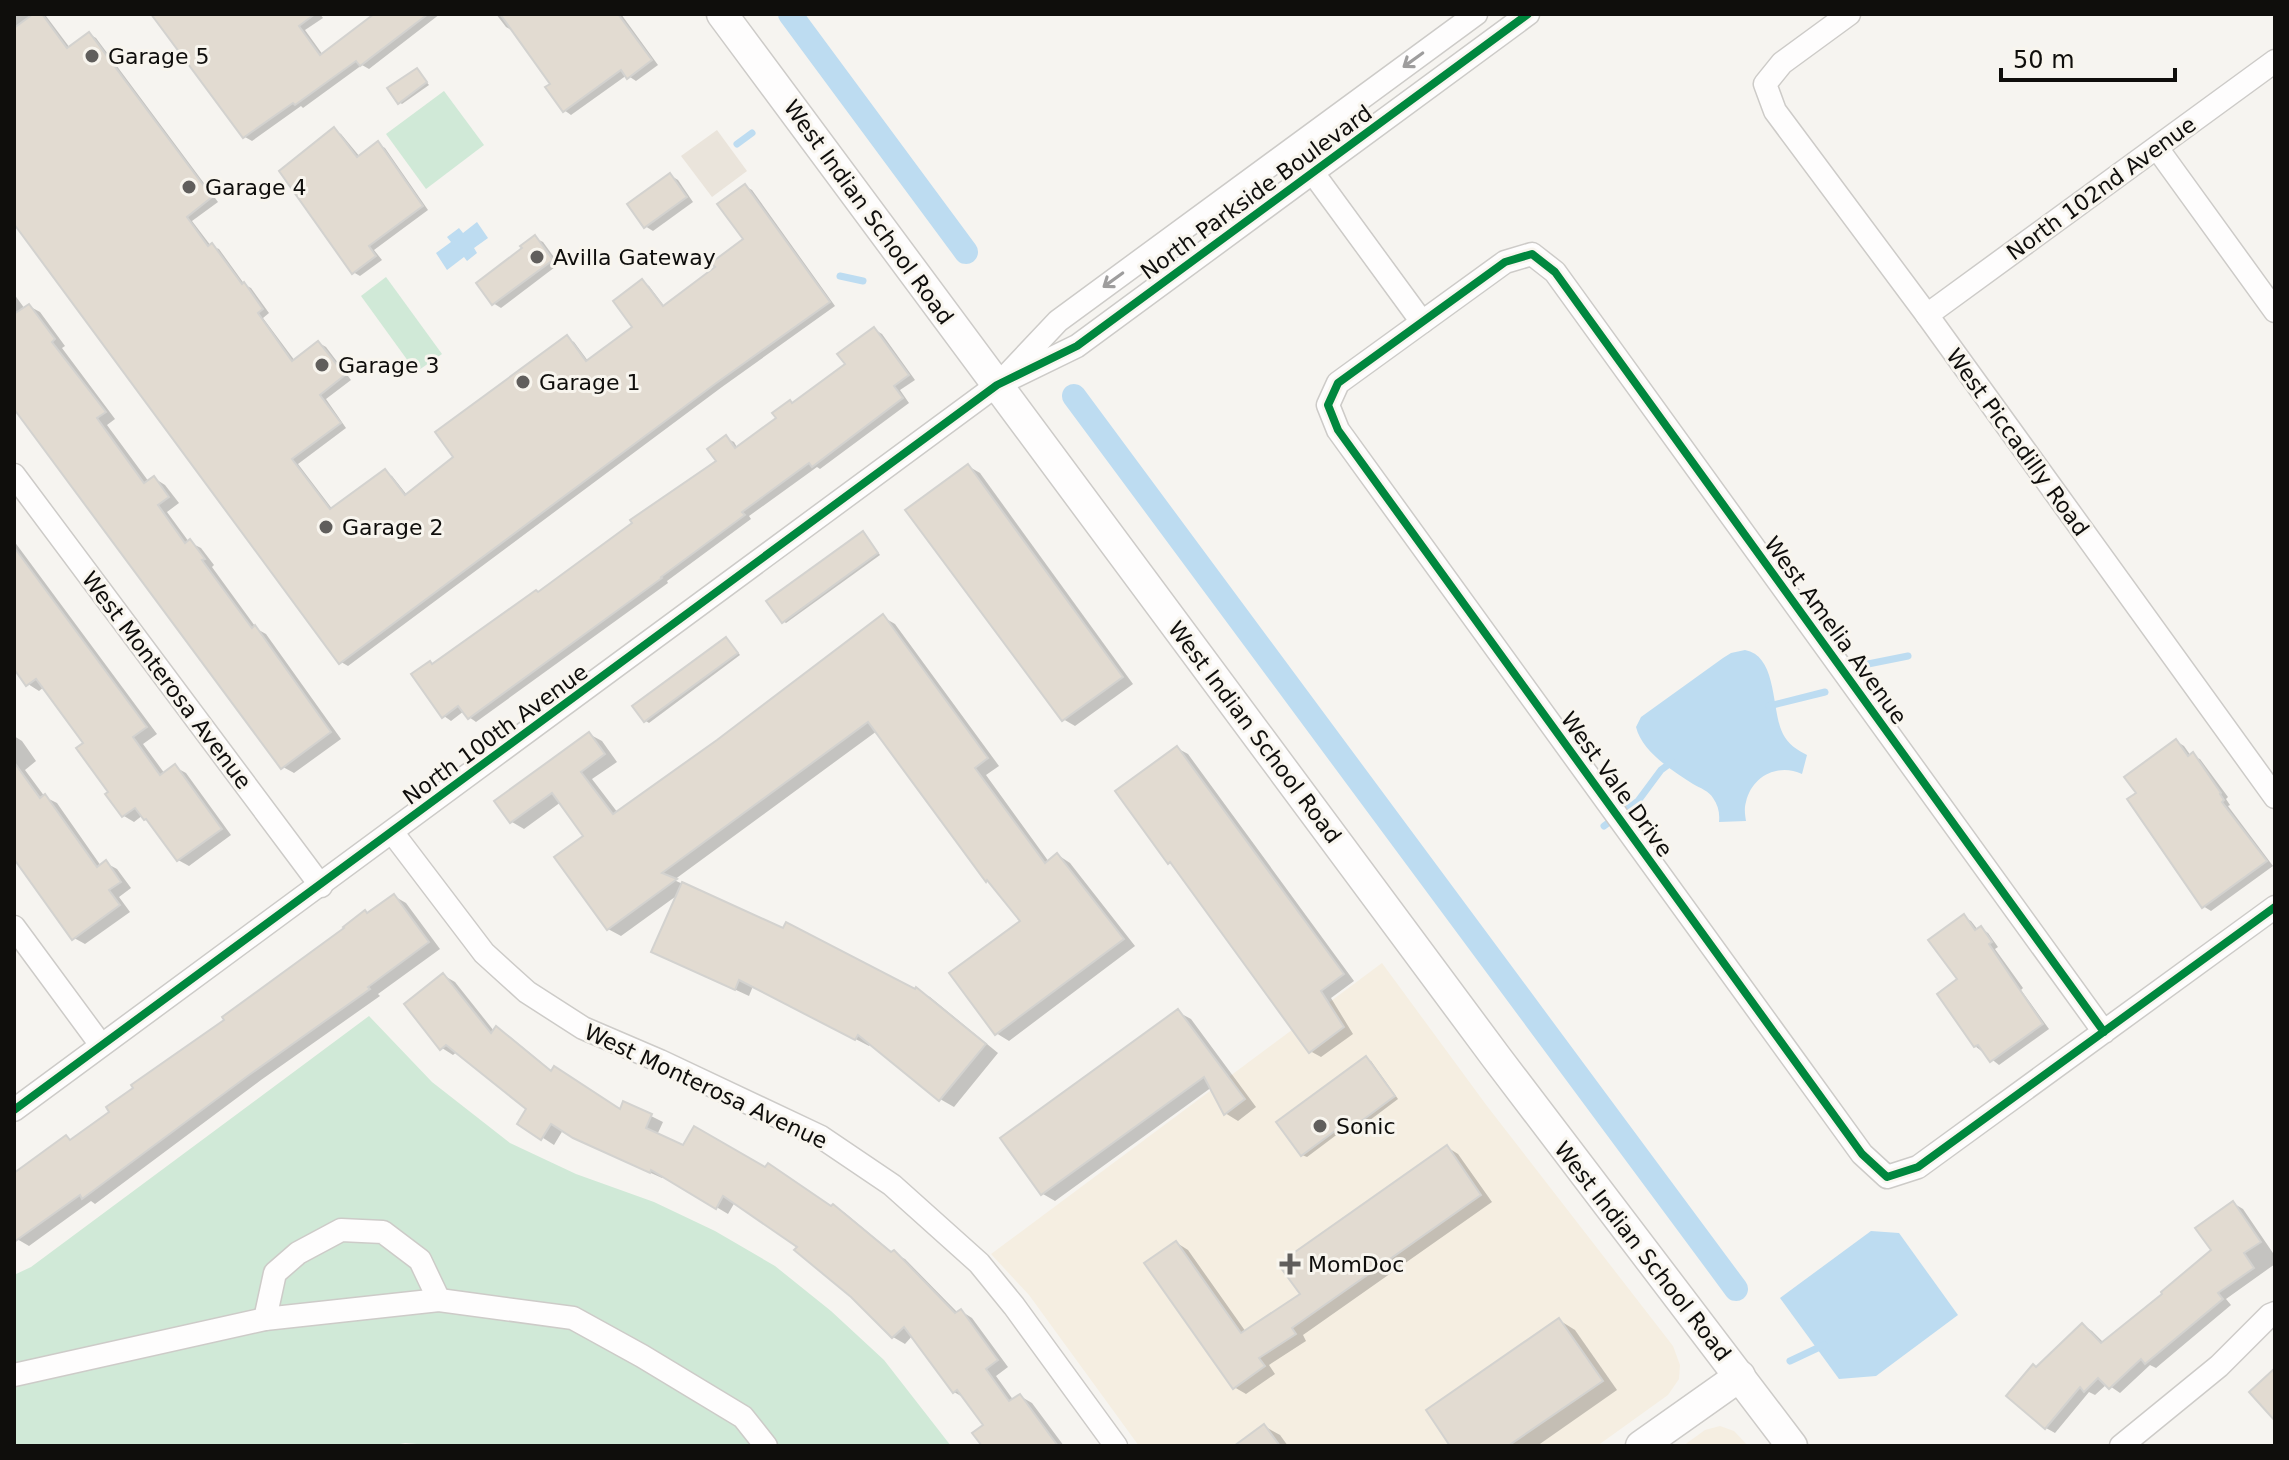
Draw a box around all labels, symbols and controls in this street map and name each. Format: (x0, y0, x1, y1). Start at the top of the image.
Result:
scale bar (2001, 32, 2175, 82)
place label: Garage 5 (108, 44, 210, 69)
text: 50 m (2013, 46, 2075, 74)
marker: Garage 5 (83, 47, 101, 65)
one-way arrow (1403, 51, 1424, 68)
street label: West Indian School Road (779, 95, 958, 329)
street label: North Parkside Boulevard (1136, 100, 1377, 285)
street label: North 102nd Avenue (2002, 112, 2201, 265)
place label: Garage 4 (205, 175, 307, 200)
marker: Garage 4 (180, 178, 198, 196)
place label: Avilla Gateway (553, 245, 716, 270)
marker: Avilla Gateway (528, 248, 546, 266)
one-way arrow (1103, 271, 1124, 288)
street label: West Piccadilly Road (1941, 344, 2094, 541)
place label: Garage 3 (338, 353, 440, 378)
marker: Garage 3 (313, 356, 331, 374)
place label: Garage 1 (539, 370, 641, 395)
marker: Garage 1 (514, 373, 532, 391)
place label: Garage 2 (342, 515, 444, 540)
marker: Garage 2 (317, 518, 335, 536)
street label: West Amelia Avenue (1759, 532, 1912, 729)
street label: West Monterosa Avenue (77, 567, 256, 794)
street label: West Indian School Road (1163, 616, 1346, 848)
street label: North 100th Avenue (398, 659, 592, 810)
street label: West Vale Drive (1556, 707, 1678, 862)
street label: West Monterosa Avenue (580, 1019, 831, 1154)
place label: Sonic (1336, 1114, 1396, 1139)
marker: Sonic (1311, 1117, 1329, 1135)
street label: West Indian School Road (1549, 1137, 1736, 1366)
place label: MomDoc (1308, 1252, 1404, 1277)
marker: MomDoc (1279, 1253, 1301, 1275)

